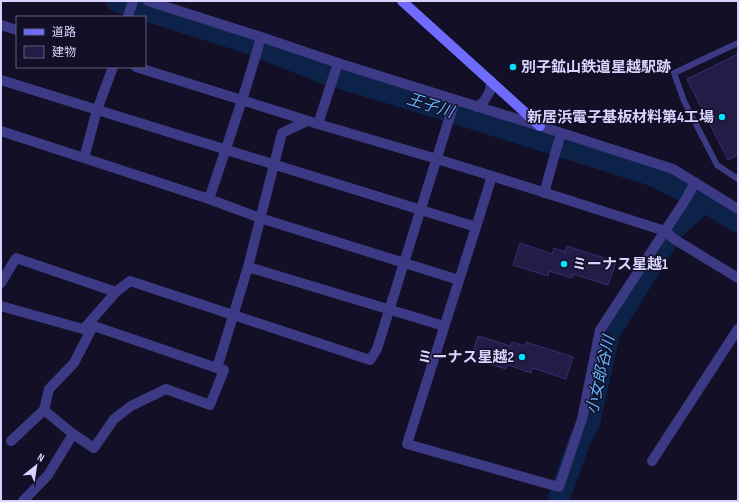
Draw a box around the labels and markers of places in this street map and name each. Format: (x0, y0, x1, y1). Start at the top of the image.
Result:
place label: 別子鉱山鉄道星越駅跡 (521, 58, 671, 77)
marker: 別子鉱山鉄道星越駅跡 (508, 62, 518, 72)
place label: 新居浜電子基板材料第4工場 (527, 108, 714, 127)
marker: 新居浜電子基板材料第4工場 (717, 112, 727, 122)
place label: ミーナス星越1 (572, 255, 668, 274)
marker: ミーナス星越1 (559, 259, 569, 269)
place label: ミーナス星越2 (417, 348, 514, 367)
marker: ミーナス星越2 (517, 352, 527, 362)

